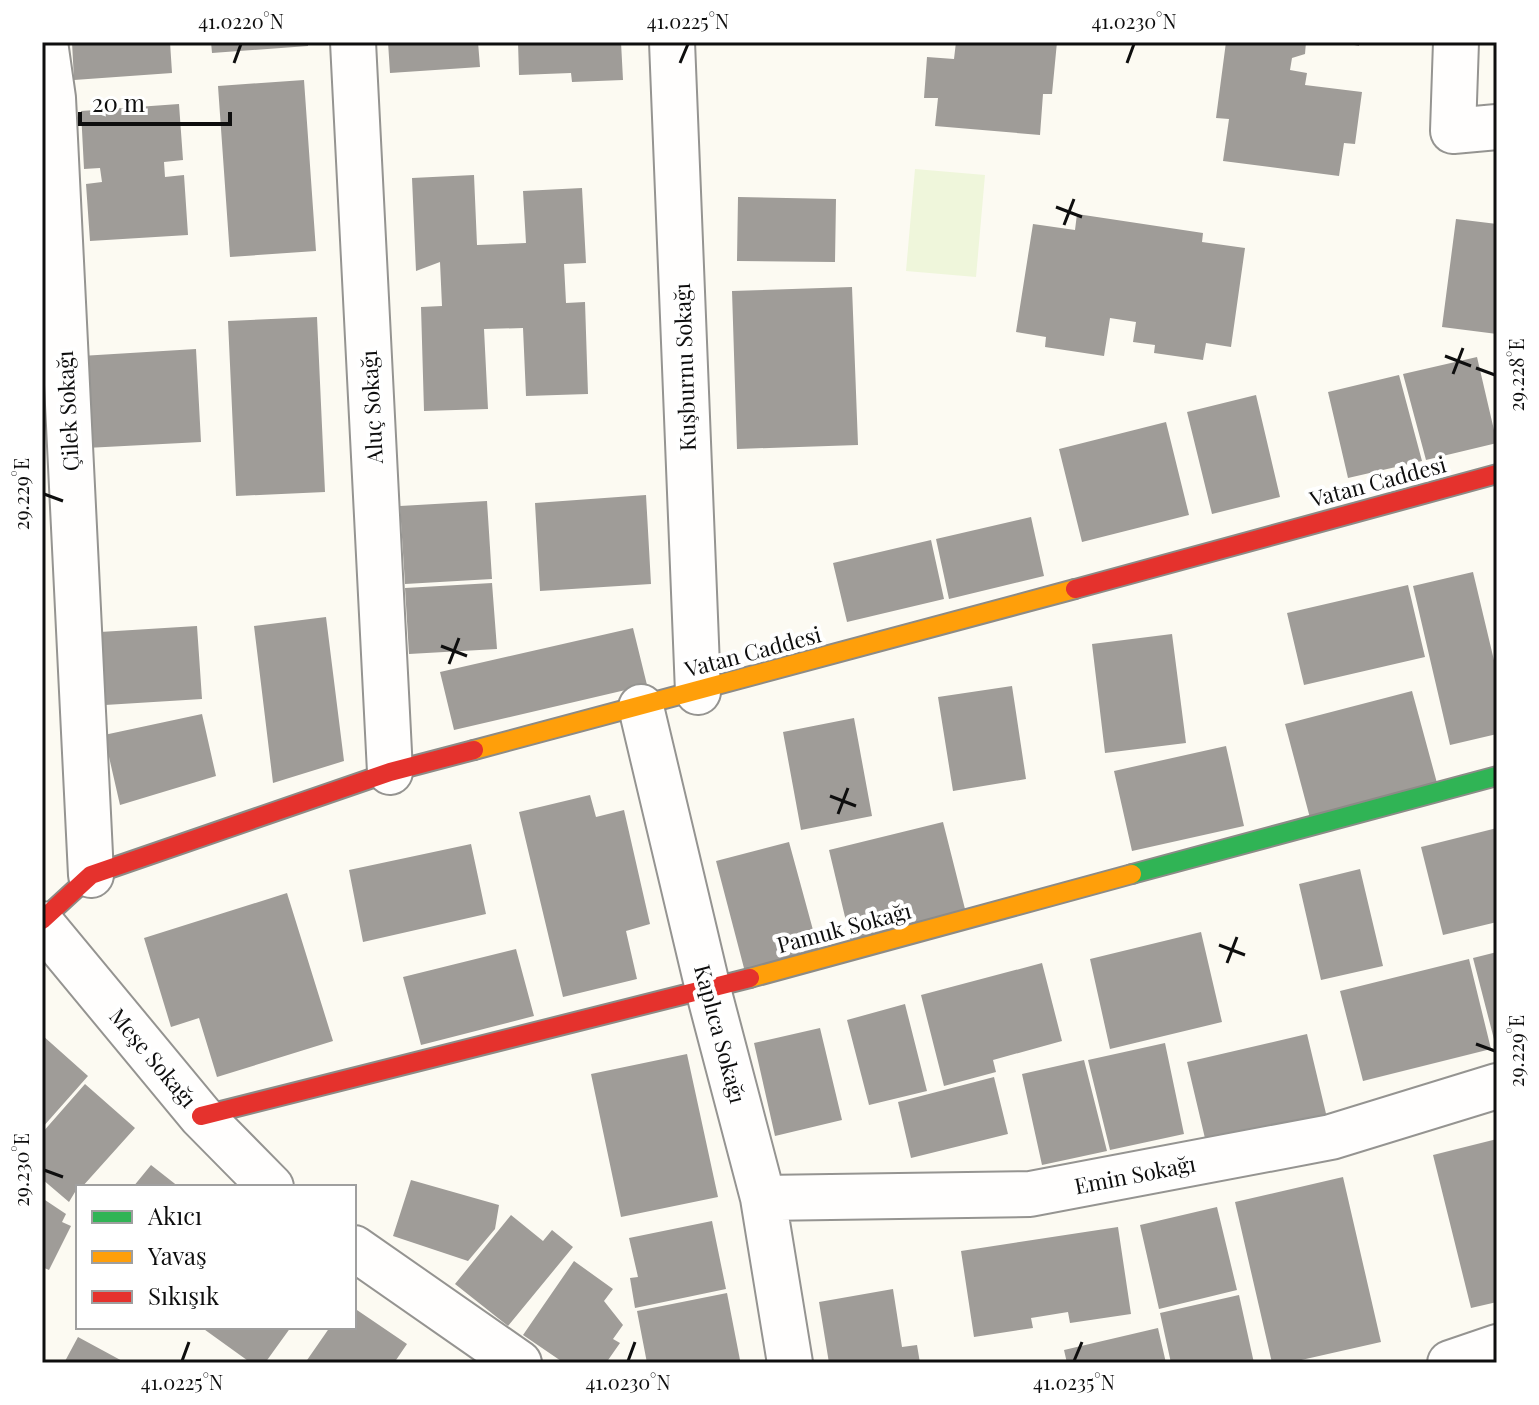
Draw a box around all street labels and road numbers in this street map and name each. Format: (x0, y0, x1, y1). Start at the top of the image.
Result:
street label: Kuşburnu Sokağı (666, 283, 702, 452)
street label: Aluç Sokağı (353, 349, 389, 466)
street label: Çilek Sokağı (49, 350, 85, 472)
street label: Vatan Caddesi (1305, 448, 1449, 514)
street label: Vatan Caddesi (680, 618, 824, 684)
street label: Pamuk Sokağı (773, 895, 914, 959)
street label: Kaplıca Sokağı (688, 961, 754, 1106)
street label: Meşe Sokağı (103, 1001, 204, 1113)
street label: Emin Sokağı (1072, 1148, 1198, 1200)

